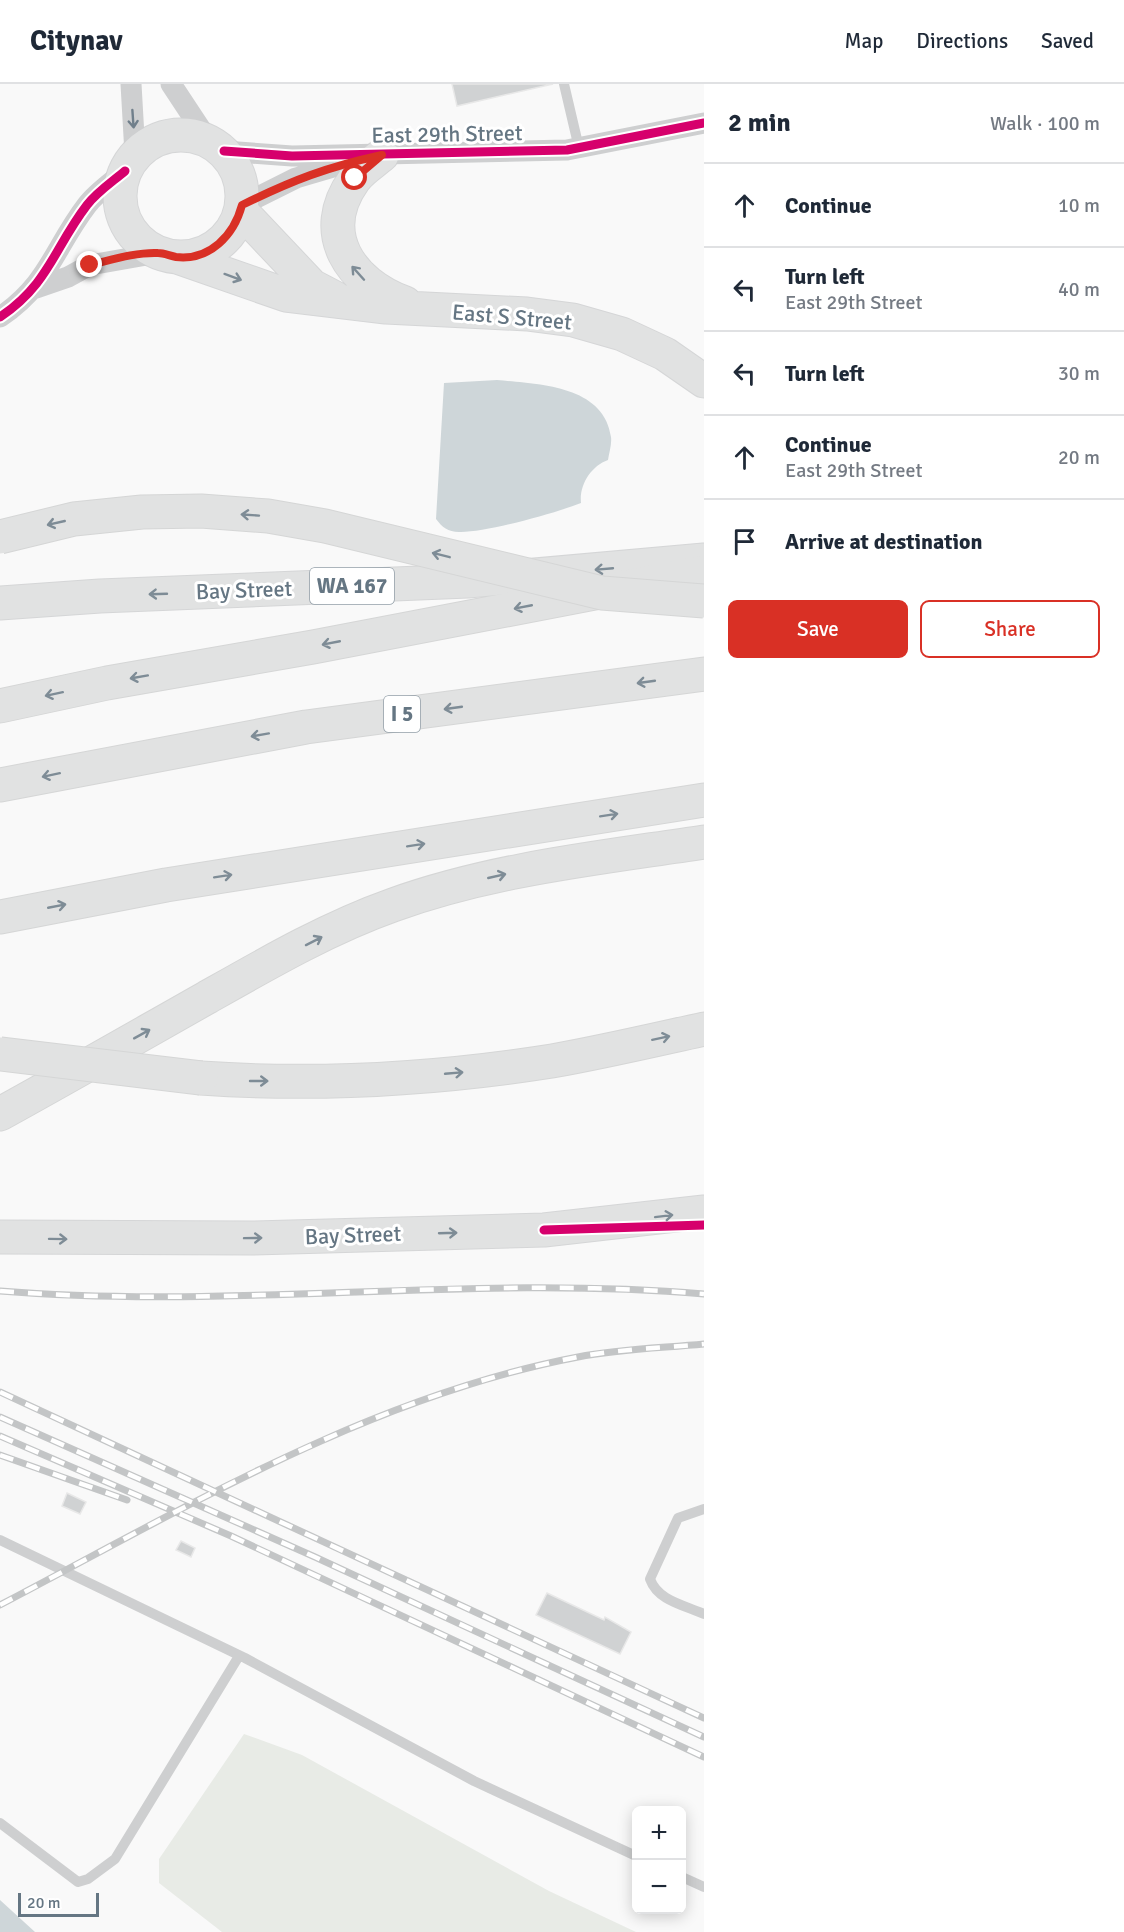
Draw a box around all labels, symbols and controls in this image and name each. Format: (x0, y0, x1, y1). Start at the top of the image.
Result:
text: Citynav (30, 24, 123, 58)
text: Map (845, 28, 883, 54)
text: Directions (916, 28, 1008, 54)
text: Saved (1041, 28, 1094, 54)
text: 2 min (728, 107, 791, 139)
one-way arrow (127, 109, 138, 129)
text: Walk · 100 m (990, 111, 1100, 136)
street label: East 29th Street (371, 119, 523, 149)
route start (341, 164, 367, 190)
icon: ahead (728, 189, 761, 222)
text: Continue (785, 192, 872, 219)
text: 10 m (1058, 193, 1100, 218)
route end (76, 251, 102, 277)
text: Turn left (785, 263, 865, 290)
one-way arrow (351, 265, 365, 280)
one-way arrow (223, 273, 241, 284)
icon: left (728, 273, 761, 306)
text: 40 m (1058, 277, 1100, 302)
text: East 29th Street (785, 290, 922, 315)
street label: East S Street (451, 298, 573, 336)
icon: left (728, 357, 761, 390)
text: Turn left (785, 360, 865, 387)
text: 30 m (1058, 361, 1100, 386)
text: Continue (785, 431, 872, 458)
icon: ahead (728, 441, 761, 474)
text: 20 m (1058, 445, 1100, 470)
text: East 29th Street (785, 458, 922, 483)
one-way arrow (240, 509, 260, 520)
one-way arrow (47, 518, 66, 530)
icon: arrive (728, 525, 761, 558)
text: Arrive at destination (785, 528, 982, 555)
one-way arrow (431, 548, 450, 560)
one-way arrow (594, 564, 614, 575)
road number: WA 167 (310, 568, 394, 604)
street label: Bay Street (195, 575, 293, 605)
one-way arrow (148, 588, 168, 599)
button: Save (728, 600, 908, 658)
button: Share (920, 600, 1100, 658)
one-way arrow (513, 602, 533, 613)
one-way arrow (322, 638, 342, 649)
one-way arrow (130, 672, 150, 683)
one-way arrow (637, 677, 656, 688)
one-way arrow (44, 689, 63, 701)
road number: I 5 (384, 696, 420, 732)
one-way arrow (443, 702, 463, 713)
one-way arrow (250, 730, 270, 741)
one-way arrow (41, 770, 61, 781)
one-way arrow (598, 809, 618, 820)
one-way arrow (406, 840, 425, 851)
one-way arrow (213, 870, 233, 881)
one-way arrow (487, 870, 506, 882)
one-way arrow (47, 900, 67, 911)
one-way arrow (304, 935, 322, 946)
one-way arrow (133, 1028, 151, 1039)
one-way arrow (651, 1032, 670, 1043)
one-way arrow (443, 1067, 463, 1078)
one-way arrow (249, 1075, 269, 1087)
one-way arrow (654, 1211, 674, 1222)
street label: Bay Street (304, 1220, 402, 1250)
one-way arrow (438, 1227, 458, 1239)
one-way arrow (243, 1232, 263, 1244)
one-way arrow (48, 1233, 68, 1245)
map controls (632, 1806, 686, 1914)
button: + (632, 1806, 686, 1860)
button: − (632, 1860, 686, 1914)
scale bar (18, 1890, 99, 1918)
text: 20 m (27, 1893, 61, 1913)

